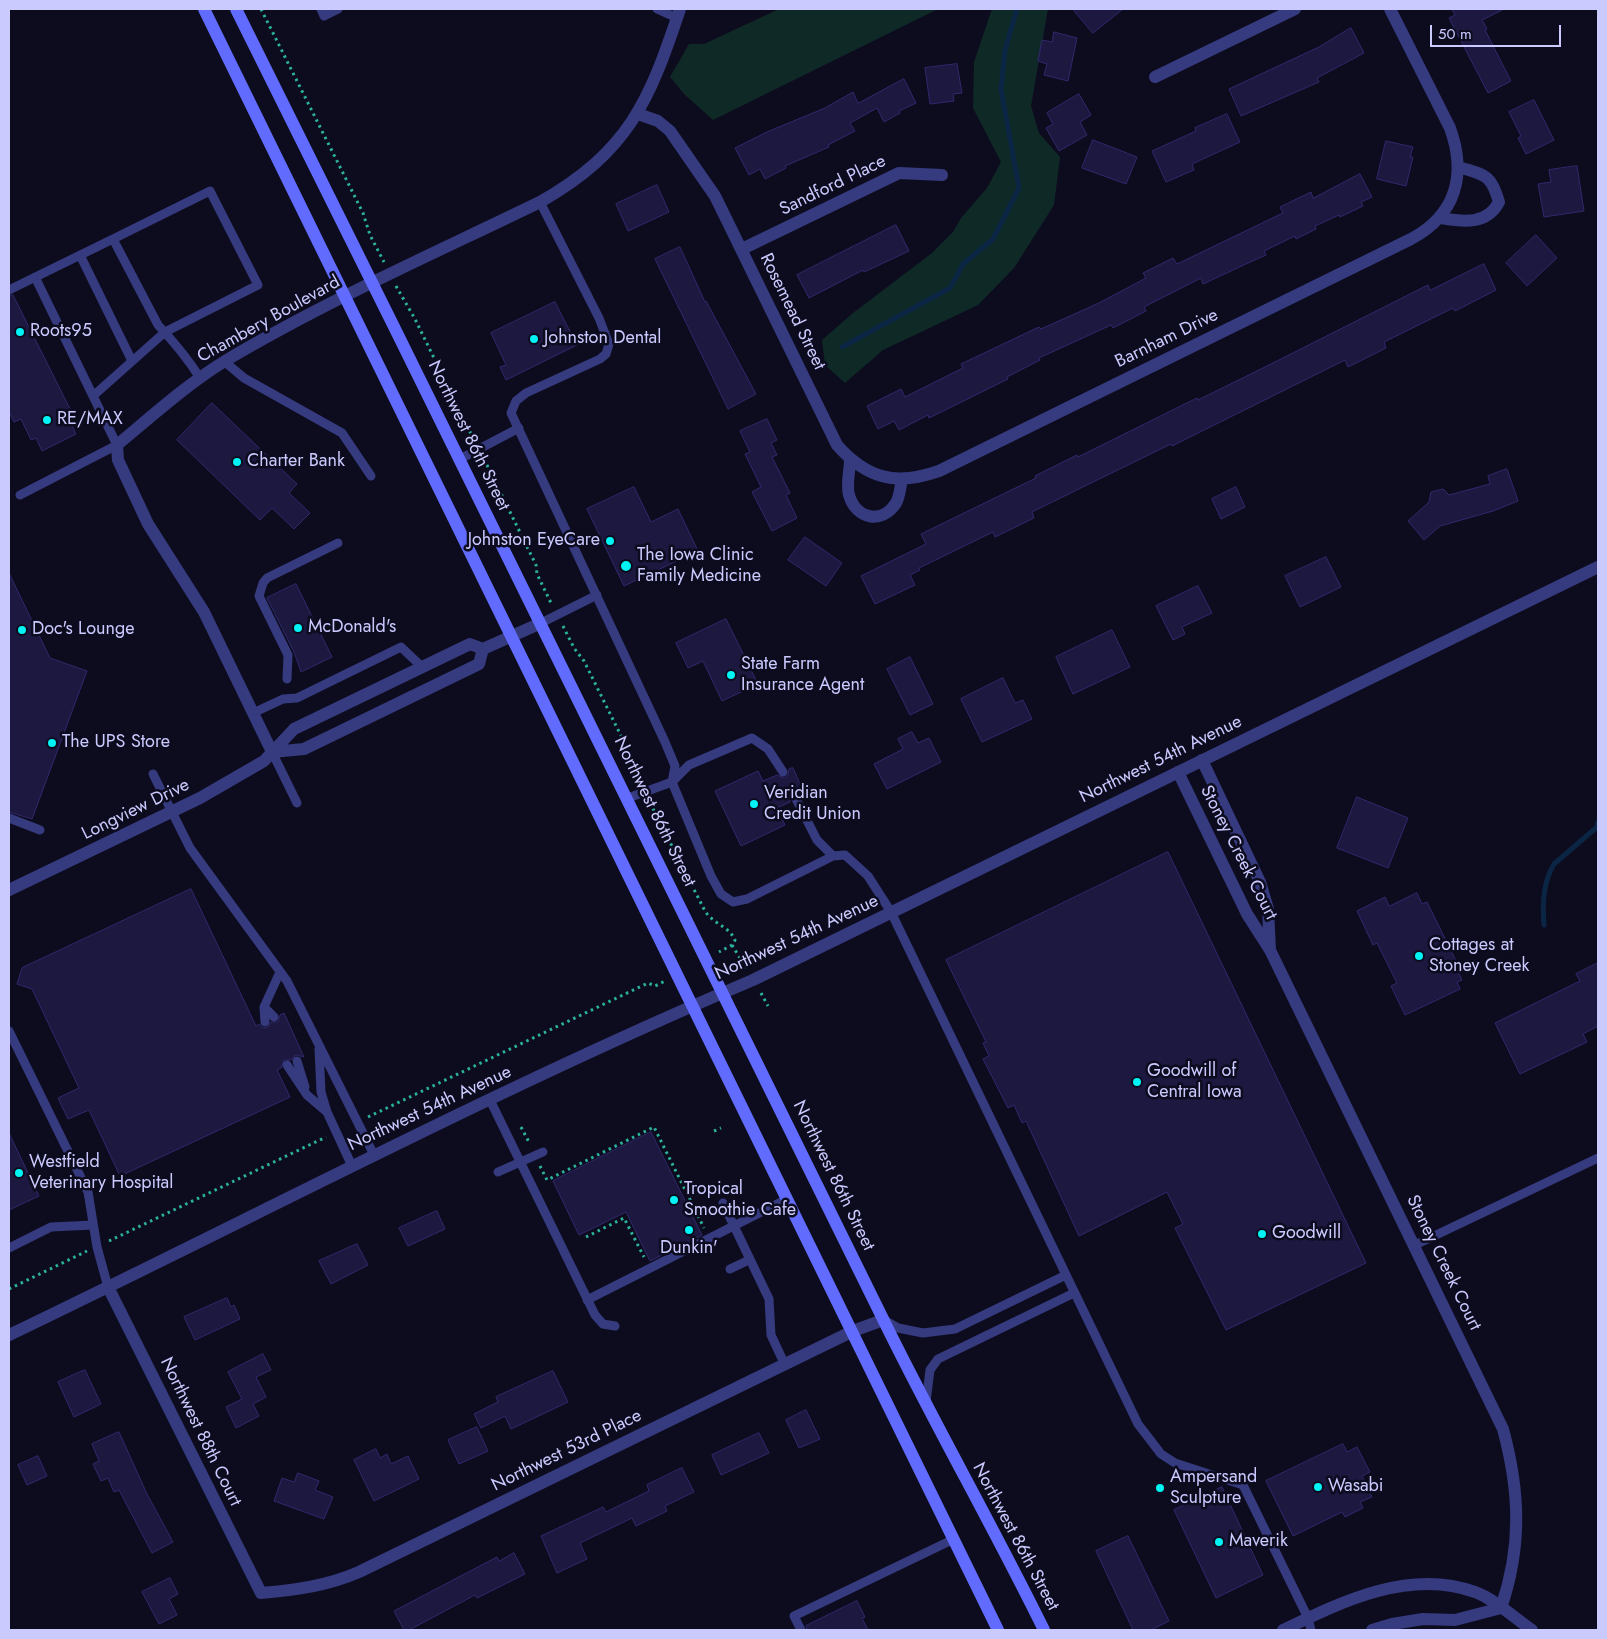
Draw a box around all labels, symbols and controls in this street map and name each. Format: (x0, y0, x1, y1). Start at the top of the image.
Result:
scale bar (1432, 15, 1563, 47)
text: 50 m (1438, 23, 1472, 45)
street label: Sandford Place (776, 151, 890, 221)
street label: Rosemead Street (754, 250, 830, 374)
street label: Chambery Boulevard (194, 272, 344, 368)
street label: Barnham Drive (1112, 305, 1222, 373)
place label: Roots95 (30, 321, 92, 343)
marker: Roots95 (14, 326, 26, 338)
place label: Johnston Dental (544, 328, 661, 350)
marker: Johnston Dental (528, 333, 540, 345)
street label: Northwest 86th Street (422, 357, 514, 515)
place label: RE/MAX (57, 409, 123, 431)
marker: RE/MAX (41, 414, 53, 426)
place label: Charter Bank (247, 451, 345, 473)
marker: Charter Bank (231, 456, 243, 468)
place label: Johnston EyeCare (468, 530, 600, 552)
marker: Johnston EyeCare (604, 535, 616, 547)
place label: The Iowa Clinic Family Medicine (637, 545, 761, 588)
marker: The Iowa Clinic Family Medicine (619, 559, 633, 573)
place label: McDonald's (308, 617, 396, 639)
place label: Doc's Lounge (32, 619, 134, 641)
marker: McDonald's (292, 622, 304, 634)
marker: Doc's Lounge (16, 624, 28, 636)
place label: State Farm Insurance Agent (741, 654, 864, 696)
marker: State Farm Insurance Agent (725, 669, 737, 681)
street label: Northwest 54th Avenue (1076, 711, 1246, 809)
place label: The UPS Store (62, 732, 170, 754)
street label: Northwest 86th Street (608, 733, 700, 891)
marker: The UPS Store (46, 737, 58, 749)
street label: Longview Drive (79, 775, 193, 845)
street label: Stoney Creek Court (1195, 782, 1281, 924)
place label: Veridian Credit Union (764, 783, 861, 826)
marker: Veridian Credit Union (748, 798, 760, 810)
street label: Northwest 54th Avenue (712, 891, 882, 985)
place label: Cottages at Stoney Creek (1429, 935, 1529, 978)
marker: Cottages at Stoney Creek (1413, 950, 1425, 962)
place label: Goodwill of Central Iowa (1147, 1061, 1242, 1104)
street label: Northwest 54th Avenue (345, 1062, 515, 1156)
marker: Goodwill of Central Iowa (1131, 1076, 1143, 1088)
street label: Northwest 86th Street (787, 1097, 879, 1255)
place label: Westfield Veterinary Hospital (29, 1152, 173, 1194)
marker: Westfield Veterinary Hospital (13, 1167, 25, 1179)
place label: Tropical Smoothie Cafe (684, 1179, 796, 1222)
street label: Stoney Creek Court (1401, 1192, 1485, 1334)
marker: Tropical Smoothie Cafe (668, 1194, 680, 1206)
place label: Goodwill (1272, 1223, 1341, 1245)
marker: Dunkin' (683, 1224, 695, 1236)
marker: Goodwill (1256, 1228, 1268, 1240)
place label: Dunkin' (660, 1238, 718, 1260)
street label: Northwest 88th Court (155, 1354, 245, 1510)
street label: Northwest 53rd Place (488, 1405, 646, 1497)
street label: Northwest 86th Street (967, 1459, 1063, 1615)
place label: Ampersand Sculpture (1170, 1467, 1257, 1510)
place label: Wasabi (1328, 1476, 1384, 1498)
marker: Wasabi (1312, 1481, 1324, 1493)
marker: Ampersand Sculpture (1154, 1482, 1166, 1494)
place label: Maverik (1229, 1531, 1288, 1553)
marker: Maverik (1213, 1536, 1225, 1548)

